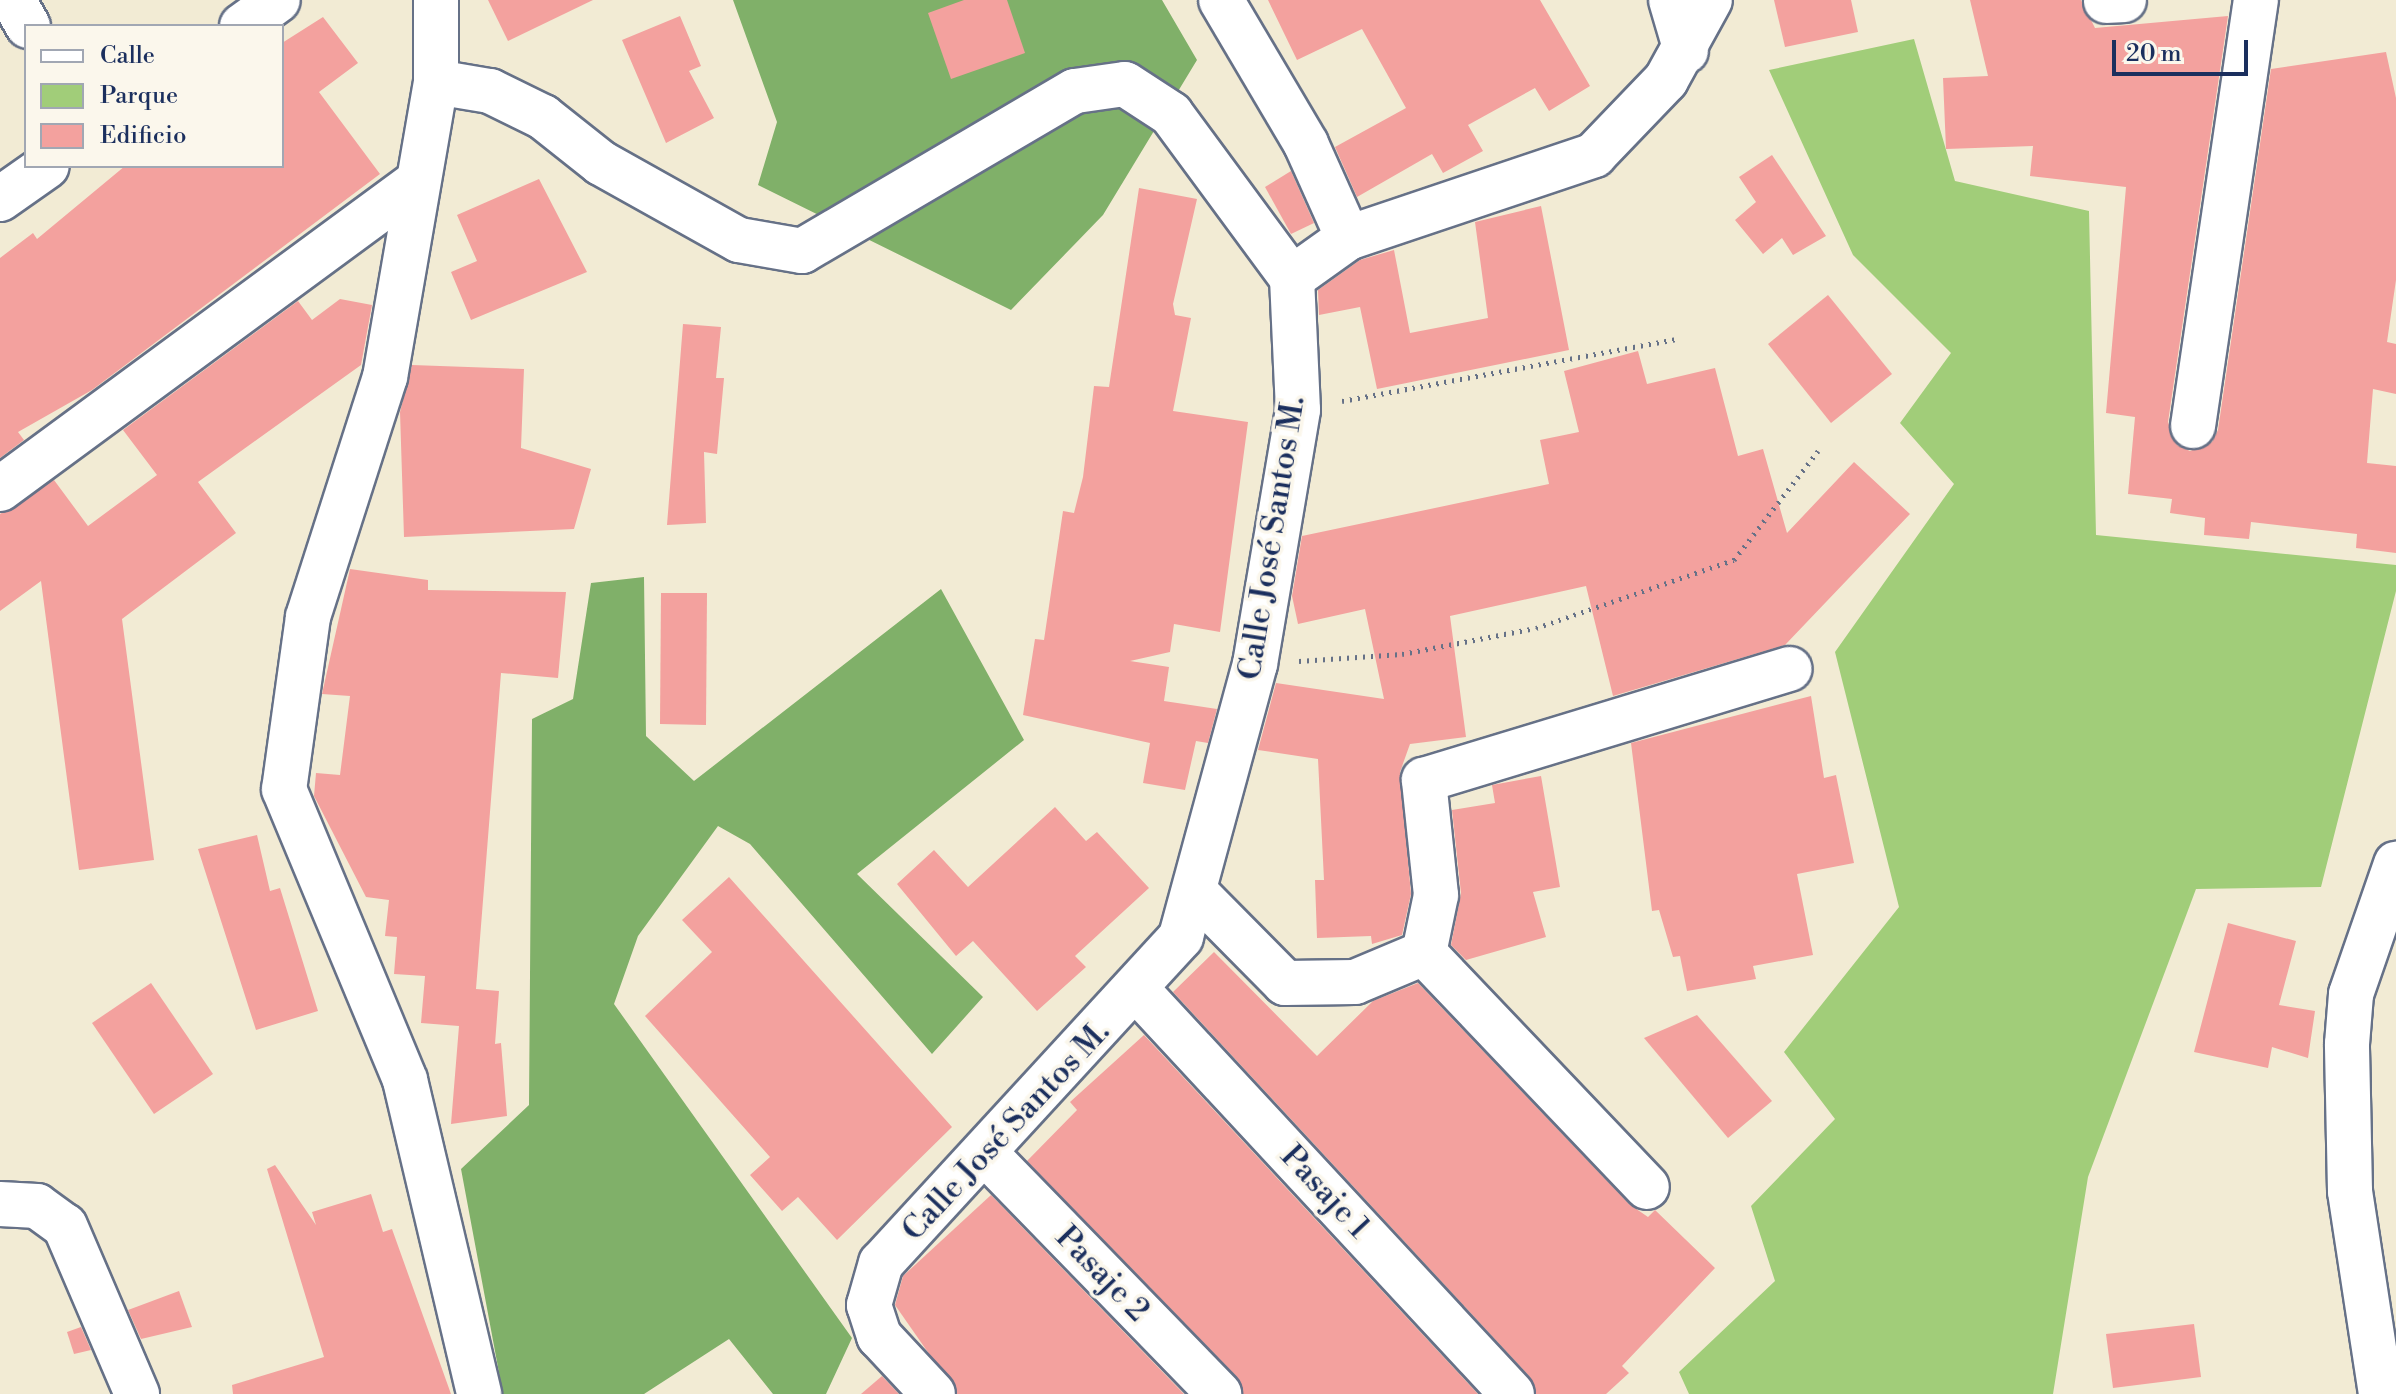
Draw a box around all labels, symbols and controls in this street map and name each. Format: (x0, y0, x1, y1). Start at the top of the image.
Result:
legend (24, 24, 284, 168)
scale bar (2116, 24, 2252, 74)
text: 20 m (2126, 39, 2182, 69)
text: Calle (100, 41, 155, 71)
text: Parque (100, 81, 178, 111)
text: Edificio (100, 121, 186, 151)
street label: Calle José Santos M. (1231, 393, 1313, 683)
street label: Calle José Santos M. (894, 1013, 1118, 1249)
street label: Pasaje 1 (1272, 1137, 1378, 1247)
street label: Pasaje 2 (1047, 1218, 1157, 1330)

